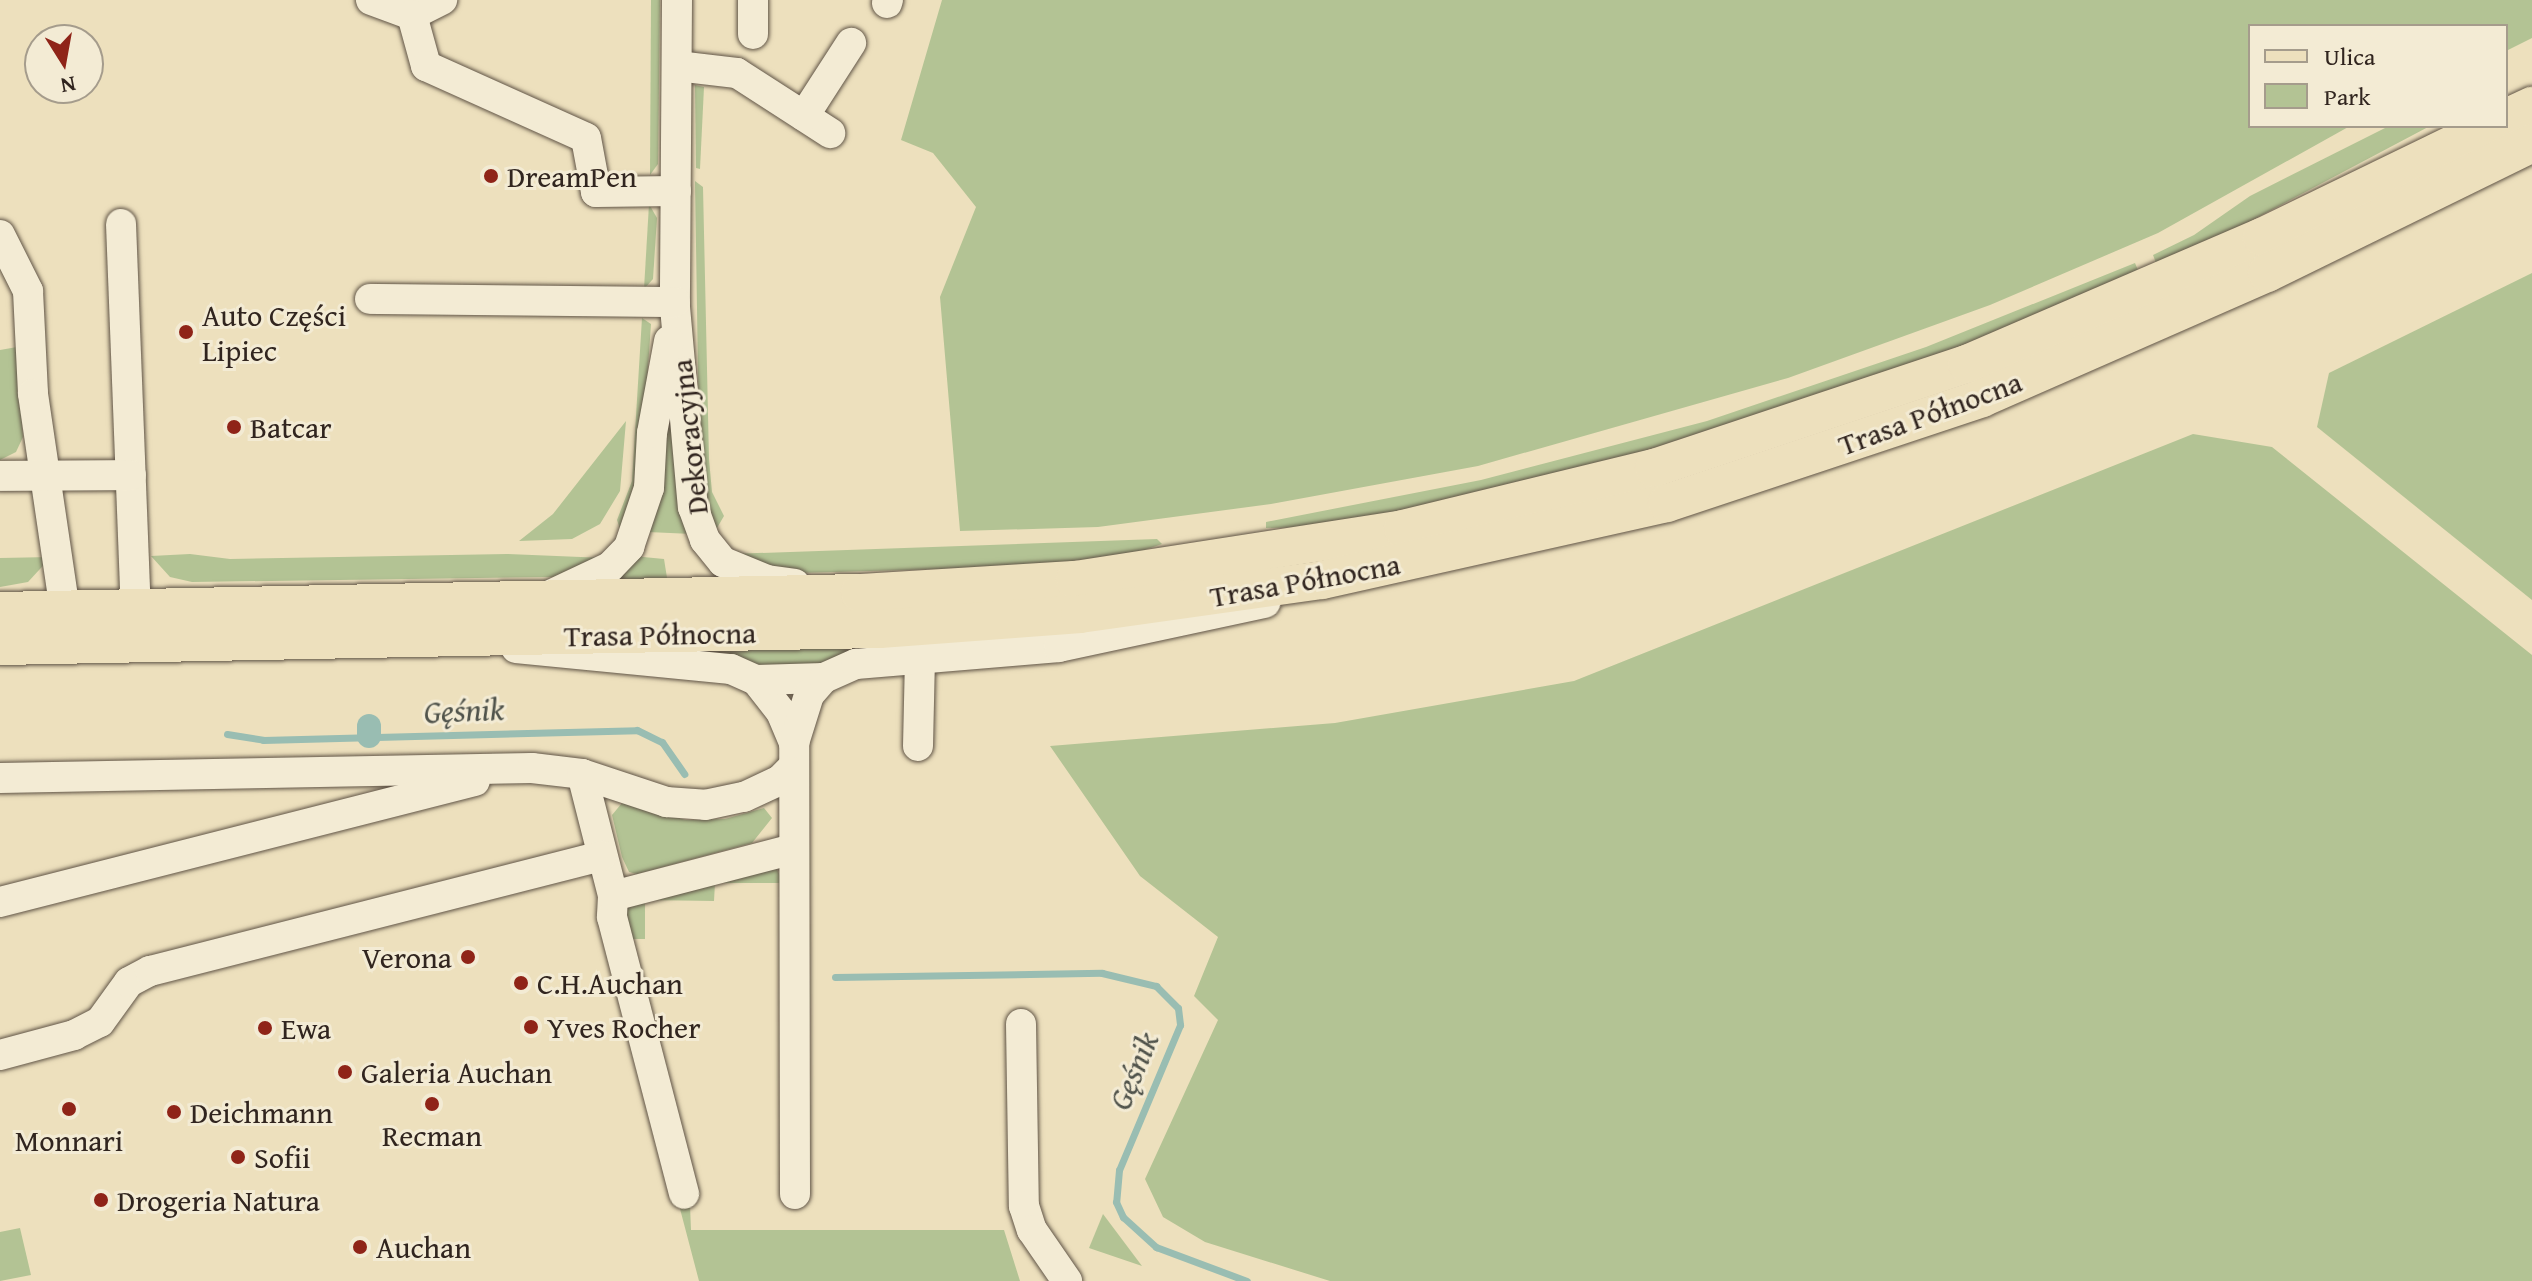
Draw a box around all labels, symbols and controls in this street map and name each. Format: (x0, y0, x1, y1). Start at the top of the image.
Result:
north arrow (24, 24, 104, 104)
legend (2248, 24, 2508, 128)
text: Ulica (2324, 39, 2375, 74)
text: N (58, 68, 78, 103)
text: Park (2324, 79, 2370, 114)
place label: DreamPen (507, 158, 637, 194)
marker: DreamPen (482, 167, 500, 185)
place label: Auto Części Lipiec (202, 297, 346, 368)
marker: Auto Części Lipiec (177, 323, 195, 341)
street label: Dekoracyjna (663, 358, 715, 516)
street label: Trasa Północna (1833, 363, 2027, 463)
place label: Batcar (250, 409, 332, 445)
marker: Batcar (225, 418, 243, 436)
street label: Trasa Północna (1207, 546, 1403, 614)
street label: Trasa Północna (563, 614, 757, 654)
water label: Gęśnik (423, 690, 505, 732)
place label: Verona (362, 939, 452, 975)
marker: Verona (459, 948, 477, 966)
place label: C.H.Auchan (537, 965, 683, 1001)
marker: C.H.Auchan (512, 974, 530, 992)
place label: Yves Rocher (547, 1009, 701, 1045)
place label: Ewa (281, 1010, 331, 1046)
marker: Yves Rocher (522, 1018, 540, 1036)
marker: Ewa (256, 1019, 274, 1037)
water label: Gęśnik (1101, 1027, 1167, 1115)
place label: Galeria Auchan (361, 1054, 552, 1090)
marker: Galeria Auchan (336, 1063, 354, 1081)
place label: Deichmann (190, 1094, 333, 1130)
marker: Recman (423, 1095, 441, 1113)
marker: Monnari (60, 1100, 78, 1118)
marker: Deichmann (165, 1103, 183, 1121)
place label: Recman (382, 1117, 482, 1153)
place label: Monnari (15, 1122, 123, 1158)
place label: Sofii (254, 1139, 310, 1175)
marker: Sofii (229, 1148, 247, 1166)
place label: Drogeria Natura (117, 1182, 320, 1218)
marker: Drogeria Natura (92, 1191, 110, 1209)
place label: Auchan (376, 1229, 471, 1265)
marker: Auchan (351, 1238, 369, 1256)

